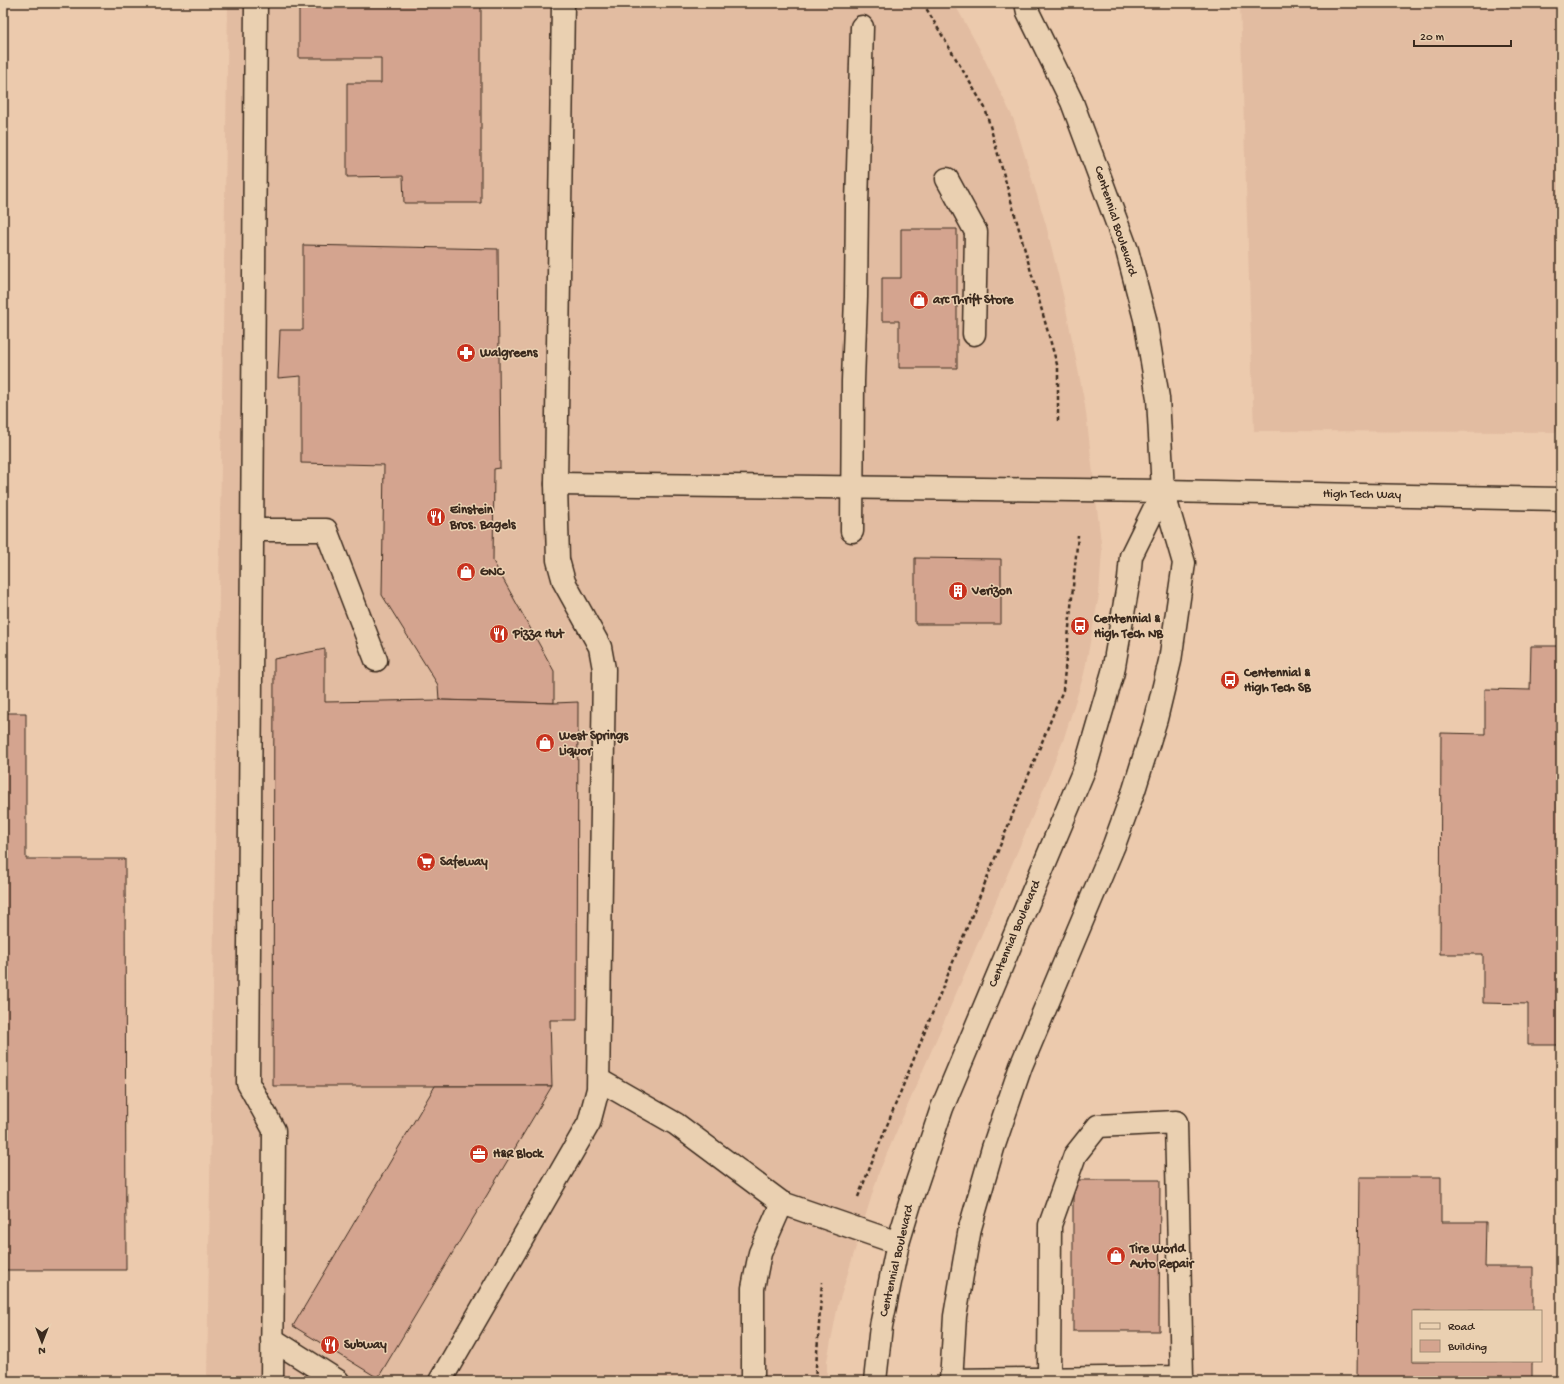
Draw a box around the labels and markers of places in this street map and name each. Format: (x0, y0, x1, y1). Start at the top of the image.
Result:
shop icon: arc Thrift Store (908, 289, 930, 311)
place label: arc Thrift Store (932, 292, 1015, 308)
pharmacy icon: Walgreens (455, 342, 477, 364)
place label: Walgreens (479, 346, 539, 361)
place label: Einstein Bros. Bagels (449, 503, 517, 533)
restaurant icon: Einstein Bros. Bagels (425, 506, 447, 528)
shop icon: GNC (455, 561, 477, 583)
place label: GNC (480, 565, 506, 580)
building icon: Verizon (947, 580, 969, 602)
place label: Verizon (971, 584, 1013, 599)
place label: Centennial & High Tech NB (1093, 612, 1164, 642)
bus stop icon: Centennial & High Tech NB (1069, 615, 1091, 637)
restaurant icon: Pizza Hut (488, 623, 510, 645)
place label: Pizza Hut (512, 627, 565, 642)
place label: Centennial & High Tech SB (1243, 666, 1312, 696)
bus stop icon: Centennial & High Tech SB (1219, 669, 1241, 691)
place label: West Springs Liquor (558, 729, 629, 759)
shop icon: West Springs Liquor (534, 732, 556, 754)
supermarket icon: Safeway (415, 851, 437, 873)
place label: Safeway (440, 854, 488, 870)
office icon: H&R Block (468, 1143, 490, 1165)
place label: H&R Block (493, 1147, 545, 1162)
place label: Tire World Auto Repair (1129, 1242, 1195, 1273)
shop icon: Tire World Auto Repair (1105, 1245, 1127, 1267)
restaurant icon: Subway (319, 1334, 341, 1356)
place label: Subway (344, 1338, 387, 1353)

